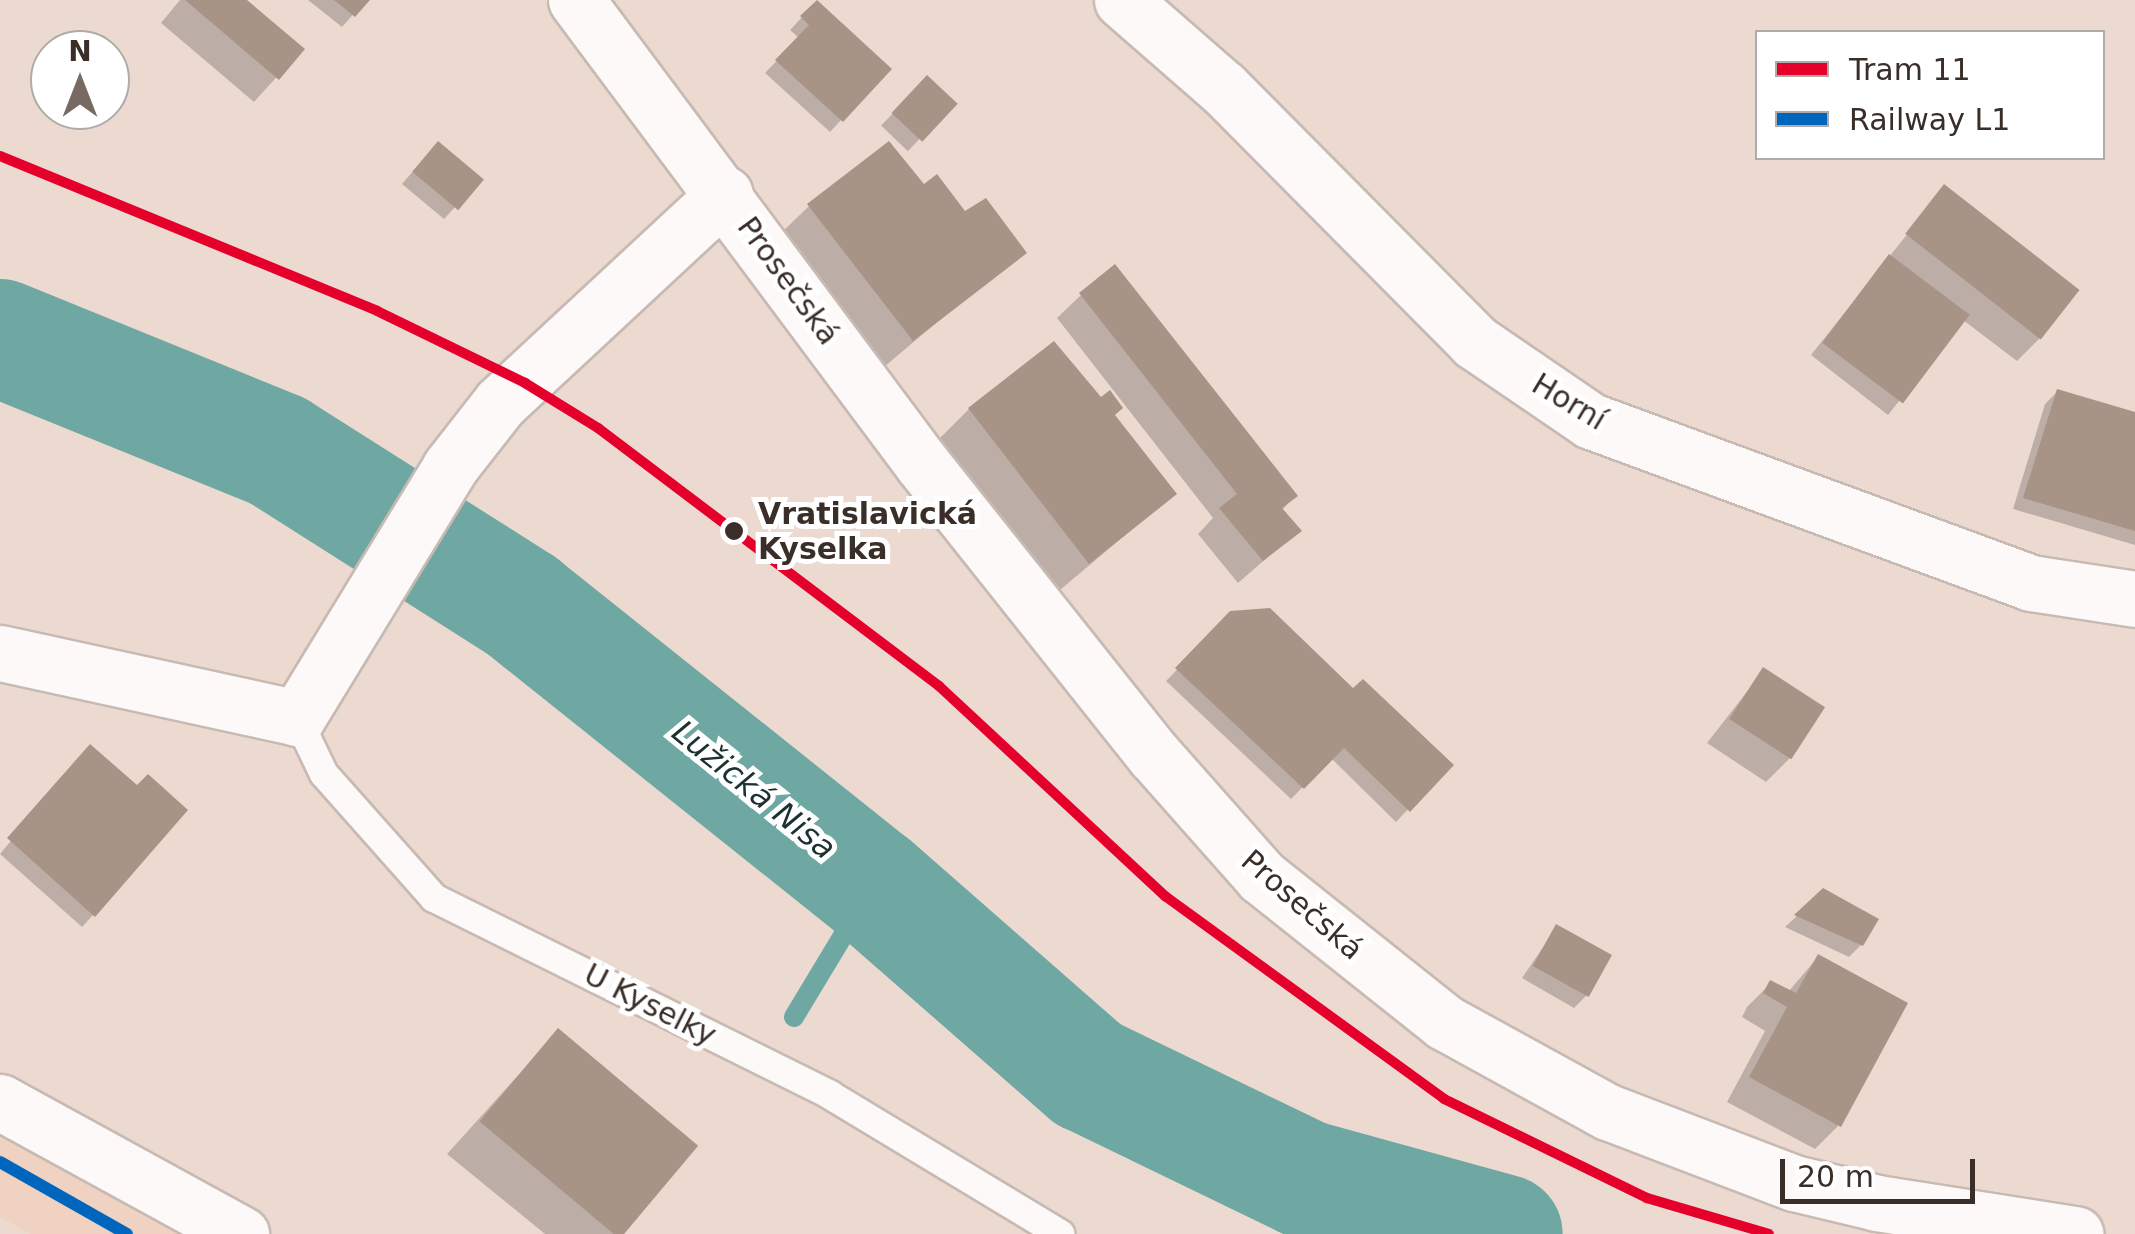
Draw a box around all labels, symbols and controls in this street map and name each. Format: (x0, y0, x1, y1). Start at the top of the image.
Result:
north arrow (30, 30, 130, 130)
legend (1755, 30, 2105, 160)
text: N (68, 35, 92, 68)
text: Tram 11 (1849, 52, 1971, 87)
text: Railway L1 (1849, 102, 2010, 137)
street label: Prosečská (730, 210, 846, 352)
street label: Horní (1525, 366, 1613, 438)
place label: Vratislavická Kyselka (758, 496, 977, 566)
marker: Vratislavická Kyselka (719, 516, 749, 546)
water label: Lužická Nisa (665, 713, 843, 867)
street label: Prosečská (1234, 843, 1370, 967)
street label: U Kyselky (578, 956, 722, 1054)
scale bar (1785, 1139, 1980, 1201)
text: 20 m (1797, 1159, 1874, 1194)

